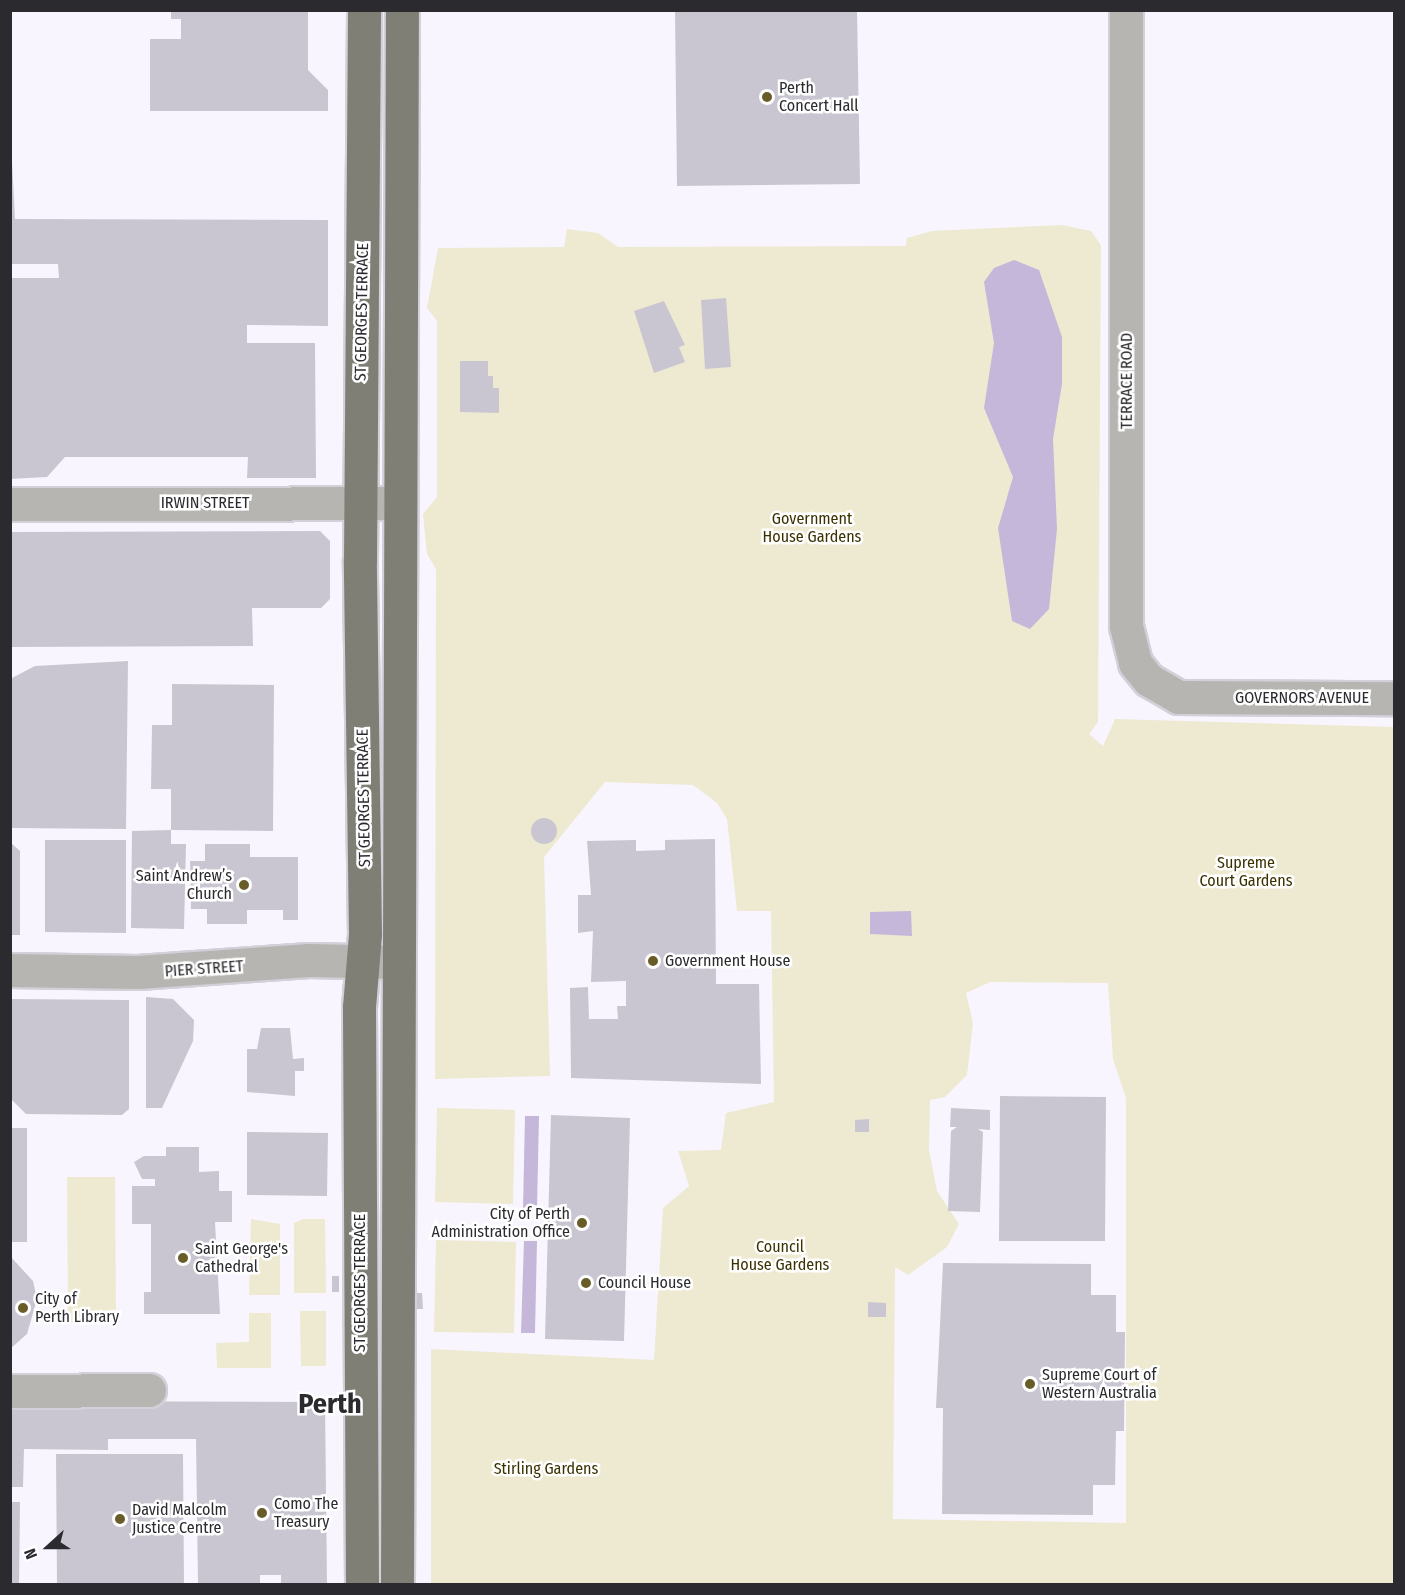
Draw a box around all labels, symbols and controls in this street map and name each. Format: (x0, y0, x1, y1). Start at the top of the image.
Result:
place label: Perth Concert Hall (779, 78, 859, 116)
marker: Perth Concert Hall (760, 90, 774, 104)
street label: ST GEORGES TERRACE (351, 243, 373, 381)
street label: TERRACE ROAD (1117, 333, 1137, 429)
street label: IRWIN STREET (161, 493, 249, 513)
park label: Government House Gardens (763, 509, 861, 547)
street label: GOVERNORS AVENUE (1235, 688, 1369, 708)
street label: ST GEORGES TERRACE (353, 729, 375, 867)
park label: Supreme Court Gardens (1199, 853, 1293, 891)
place label: Saint Andrew’s Church (136, 866, 232, 904)
marker: Saint Andrew’s Church (237, 878, 251, 892)
place label: Government House (665, 951, 790, 971)
marker: Government House (646, 954, 660, 968)
street label: PIER STREET (164, 957, 244, 981)
place label: City of Perth Administration Office (432, 1204, 570, 1242)
street label: ST GEORGES TERRACE (350, 1214, 370, 1352)
marker: City of Perth Administration Office (575, 1216, 589, 1230)
park label: Council House Gardens (731, 1237, 829, 1275)
place label: Saint George's Cathedral (195, 1239, 288, 1277)
marker: Saint George's Cathedral (176, 1251, 190, 1265)
place label: Council House (598, 1273, 691, 1293)
marker: Council House (579, 1276, 593, 1290)
place label: City of Perth Library (35, 1289, 119, 1327)
marker: City of Perth Library (16, 1301, 30, 1315)
place label: Supreme Court of Western Australia (1042, 1365, 1157, 1403)
marker: Supreme Court of Western Australia (1023, 1377, 1037, 1391)
district label: Perth (298, 1387, 362, 1421)
park label: Stirling Gardens (494, 1459, 598, 1479)
place label: Como The Treasury (274, 1494, 338, 1532)
place label: David Malcolm Justice Centre (132, 1500, 227, 1538)
marker: Como The Treasury (255, 1506, 269, 1520)
marker: David Malcolm Justice Centre (113, 1512, 127, 1526)
north arrow (18, 1517, 78, 1577)
text: N (20, 1546, 41, 1562)

